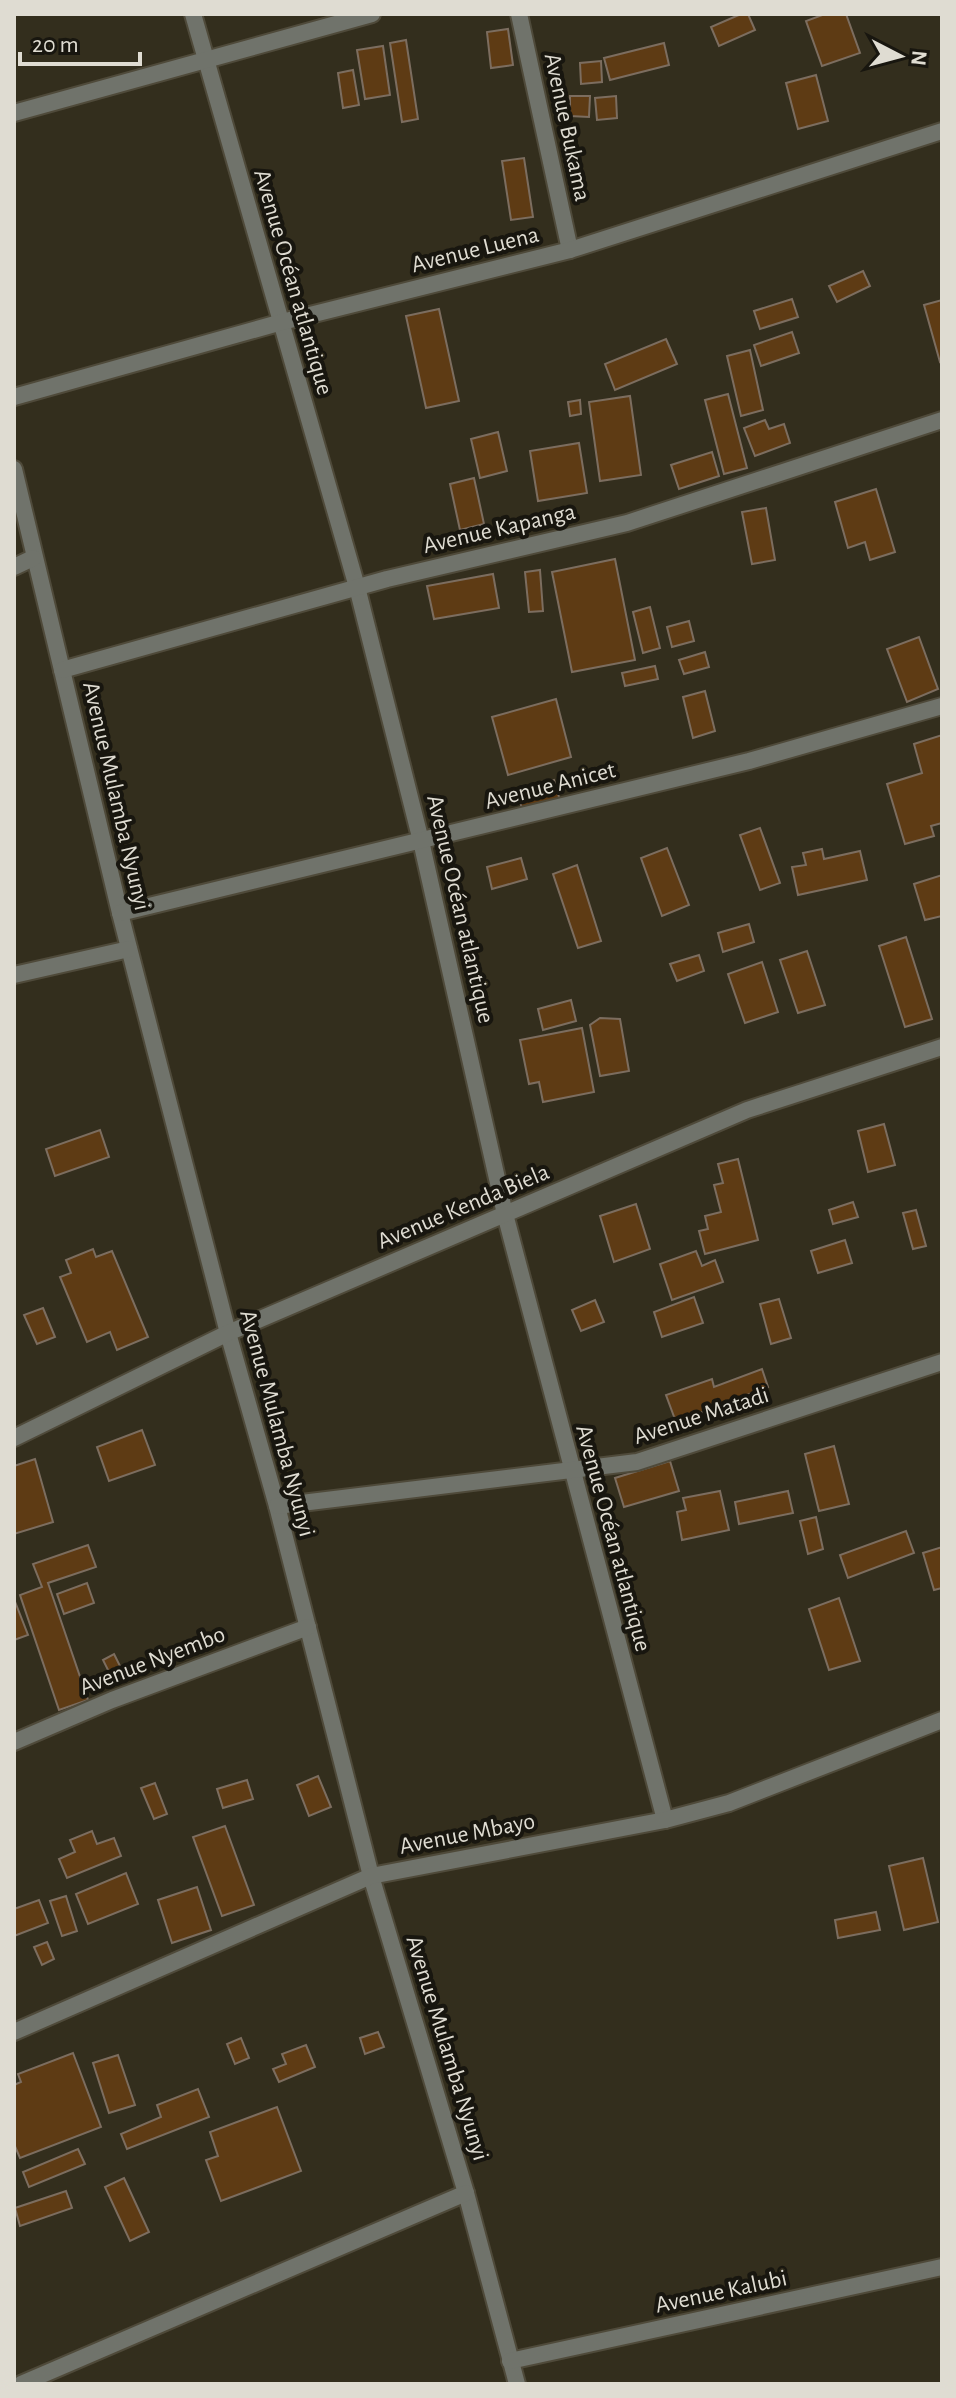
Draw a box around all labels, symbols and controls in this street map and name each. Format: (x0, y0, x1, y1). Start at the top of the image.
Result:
scale bar (20, 16, 140, 66)
north arrow (860, 16, 940, 96)
text: 20 m (32, 33, 79, 57)
text: N (907, 49, 931, 67)
street label: Avenue Bukama (540, 51, 594, 203)
street label: Avenue Océan atlantique (249, 167, 337, 398)
street label: Avenue Luena (409, 223, 542, 277)
street label: Avenue Kapanga (421, 500, 578, 558)
street label: Avenue Mulamba Nyunyi (78, 680, 154, 913)
street label: Avenue Anicet (482, 758, 618, 814)
street label: Avenue Océan atlantique (422, 793, 498, 1026)
street label: Avenue Kenda Biela (374, 1160, 553, 1254)
street label: Avenue Mulamba Nyunyi (235, 1307, 319, 1539)
street label: Avenue Matadi (631, 1383, 772, 1449)
street label: Avenue Océan atlantique (571, 1422, 655, 1654)
street label: Avenue Nyembo (76, 1622, 228, 1700)
street label: Avenue Mbayo (397, 1809, 537, 1859)
street label: Avenue Mulamba Nyunyi (401, 1933, 493, 2164)
street label: Avenue Kalubi (653, 2266, 789, 2318)

